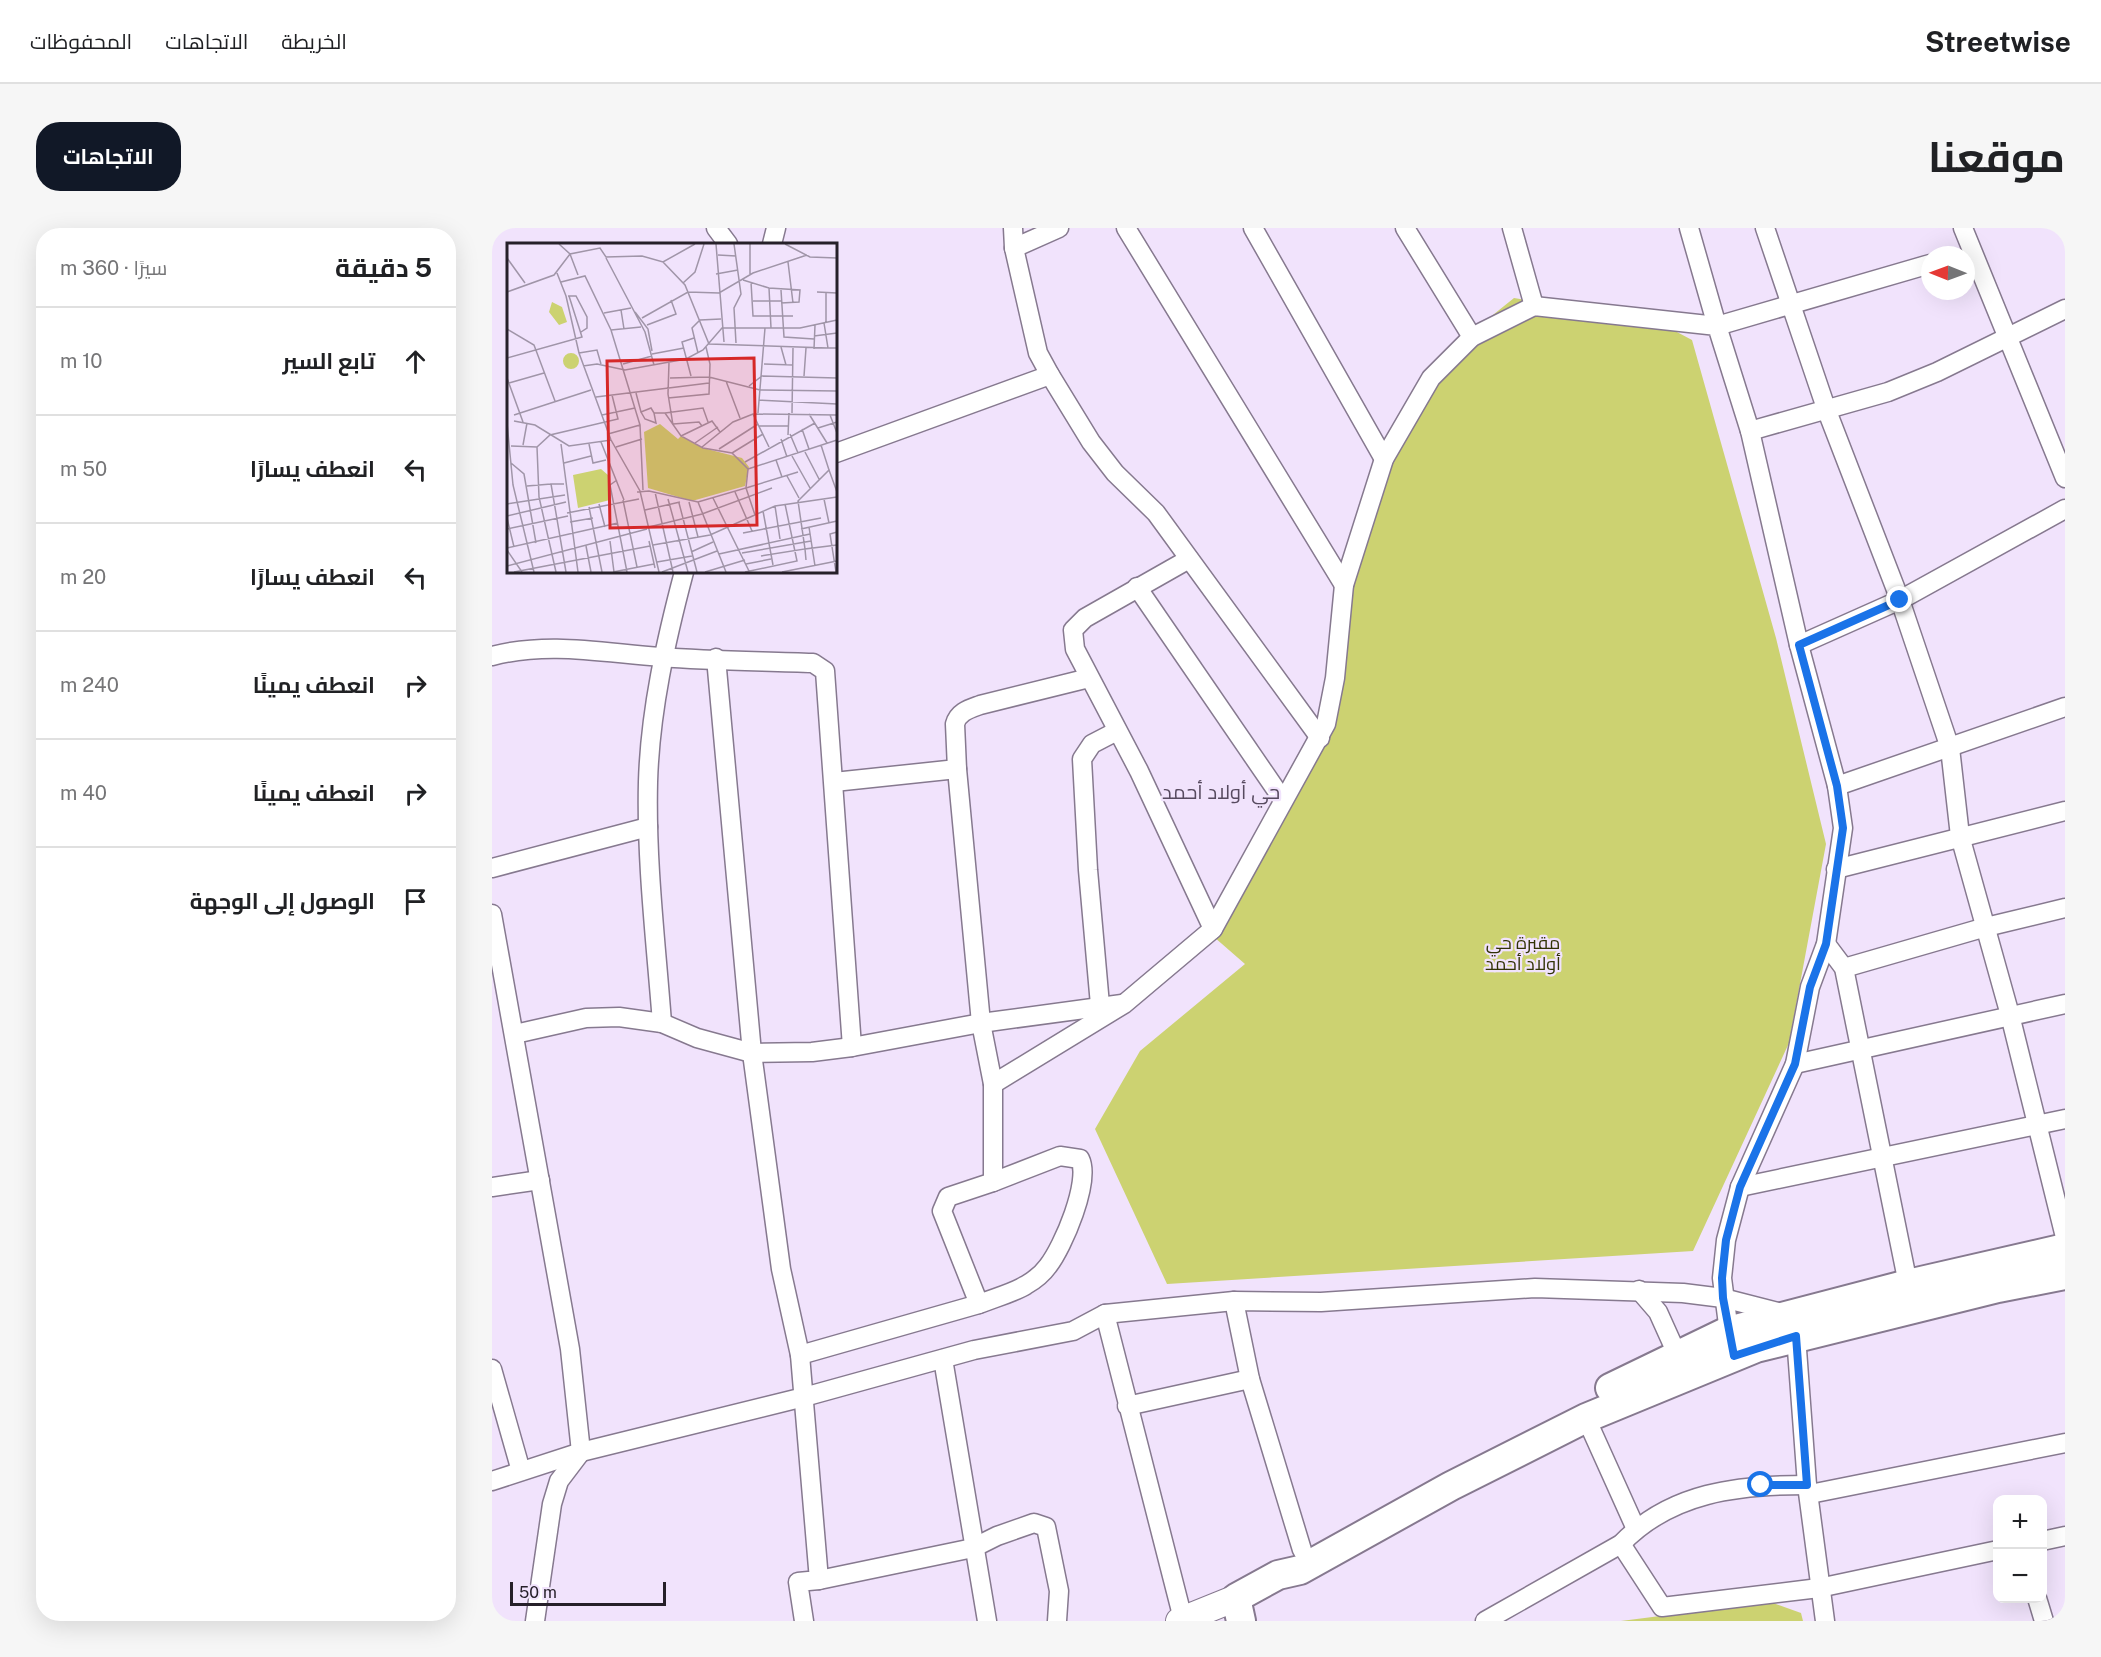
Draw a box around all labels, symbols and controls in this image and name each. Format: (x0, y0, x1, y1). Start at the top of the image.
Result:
text: Streetwise (1925, 25, 2071, 58)
text: المحفوظات (30, 29, 132, 54)
text: الاتجاهات (165, 29, 248, 54)
text: الخريطة (281, 29, 347, 54)
button: الاتجاهات (36, 122, 181, 191)
text: موقعنا (1928, 132, 2065, 181)
inset map (507, 243, 837, 573)
north arrow (1921, 246, 1975, 300)
text: 5 دقيقة (335, 252, 432, 283)
text: سيرًا · 360 m (60, 256, 167, 280)
icon: ahead (399, 345, 432, 378)
text: تابع السير (283, 348, 375, 374)
text: 10 m (60, 349, 103, 373)
icon: left (399, 453, 432, 486)
text: انعطف يسارًا (250, 456, 375, 482)
text: 50 m (60, 457, 107, 481)
icon: left (399, 561, 432, 594)
text: انعطف يسارًا (250, 564, 375, 590)
text: 20 m (60, 565, 106, 589)
route end (1886, 586, 1912, 612)
icon: right (399, 669, 432, 702)
text: انعطف يمينًا (253, 672, 375, 698)
text: 240 m (60, 673, 119, 697)
icon: right (399, 777, 432, 810)
text: انعطف يمينًا (253, 780, 375, 806)
district label: حي أولاد أحمد (1162, 780, 1280, 808)
text: 40 m (60, 781, 107, 805)
icon: arrive (399, 885, 432, 918)
text: الوصول إلى الوجهة (190, 888, 375, 914)
park label: مقبرة حي أولاد أحمد (1485, 932, 1561, 975)
route start (1747, 1471, 1773, 1497)
map controls (1993, 1495, 2047, 1603)
button: + (1993, 1495, 2047, 1549)
button: − (1993, 1549, 2047, 1603)
scale bar (510, 1579, 666, 1606)
text: 50 m (519, 1583, 557, 1602)

